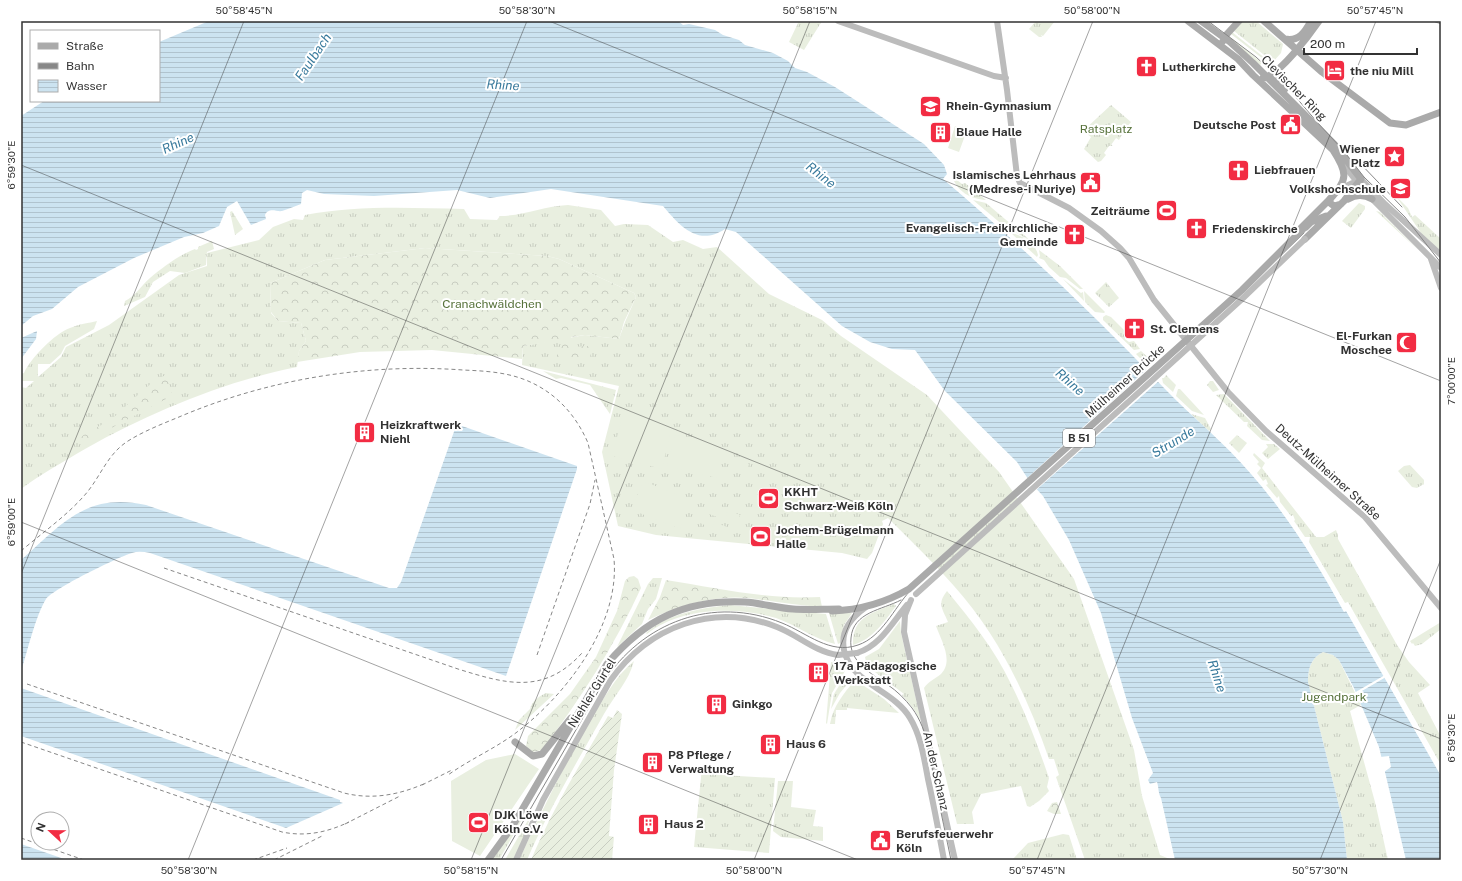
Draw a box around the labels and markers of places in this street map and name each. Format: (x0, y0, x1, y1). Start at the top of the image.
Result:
church icon: Lutherkirche (1134, 54, 1160, 80)
hotel icon: the niu Mill (1321, 58, 1347, 84)
place label: Lutherkirche (1162, 60, 1236, 74)
place label: the niu Mill (1350, 64, 1414, 78)
school or university icon: Rhein-Gymnasium (917, 93, 943, 119)
place label: Rhein-Gymnasium (946, 99, 1052, 113)
public building icon: Deutsche Post (1278, 112, 1304, 138)
place label: Deutsche Post (1193, 118, 1276, 132)
building icon: Blaue Halle (927, 119, 953, 145)
place label: Blaue Halle (956, 125, 1022, 139)
place label: Wiener Platz (1339, 142, 1380, 170)
place icon: Wiener Platz (1382, 143, 1408, 169)
church icon: Liebfrauen (1226, 157, 1252, 183)
place label: Liebfrauen (1254, 163, 1316, 177)
place label: Islamisches Lehrhaus (Medrese-i Nuriye) (952, 168, 1076, 196)
public building icon: Islamisches Lehrhaus (Medrese-i Nuriye) (1078, 169, 1104, 195)
school or university icon: Volkshochschule (1388, 176, 1414, 202)
place label: Volkshochschule (1289, 182, 1386, 196)
sports icon: Zeiträume (1153, 198, 1179, 224)
place label: Zeiträume (1091, 204, 1150, 218)
church icon: Friedenskirche (1184, 216, 1210, 242)
place label: Evangelisch-Freikirchliche Gemeinde (906, 221, 1058, 249)
church icon: Evangelisch-Freikirchliche Gemeinde (1061, 222, 1087, 248)
place label: Friedenskirche (1212, 222, 1298, 236)
church icon: St. Clemens (1122, 316, 1148, 342)
place label: St. Clemens (1150, 322, 1219, 336)
place label: El-Furkan Moschee (1336, 329, 1392, 357)
mosque icon: El-Furkan Moschee (1394, 330, 1420, 356)
place label: Heizkraftwerk Niehl (380, 418, 461, 446)
building icon: Heizkraftwerk Niehl (352, 419, 378, 445)
place label: KKHT Schwarz-Weiß Köln (784, 485, 893, 513)
sports icon: KKHT Schwarz-Weiß Köln (756, 486, 782, 512)
place label: Jochem-Brügelmann Halle (776, 523, 894, 551)
sports icon: Jochem-Brügelmann Halle (747, 524, 773, 550)
place label: 17a Pädagogische Werkstatt (834, 659, 937, 687)
building icon: 17a Pädagogische Werkstatt (806, 660, 832, 686)
building icon: Ginkgo (704, 691, 730, 717)
place label: Ginkgo (732, 697, 773, 711)
building icon: Haus 6 (758, 731, 784, 757)
place label: Haus 6 (786, 737, 826, 751)
place label: P8 Pflege / Verwaltung (668, 748, 735, 776)
building icon: P8 Pflege / Verwaltung (639, 749, 665, 775)
place label: DJK Löwe Köln e.V. (494, 808, 549, 836)
sports icon: DJK Löwe Köln e.V. (465, 809, 491, 835)
building icon: Haus 2 (636, 811, 662, 837)
place label: Haus 2 (664, 817, 704, 831)
place label: Berufsfeuerwehr Köln (896, 827, 993, 855)
public building icon: Berufsfeuerwehr Köln (868, 828, 894, 854)

